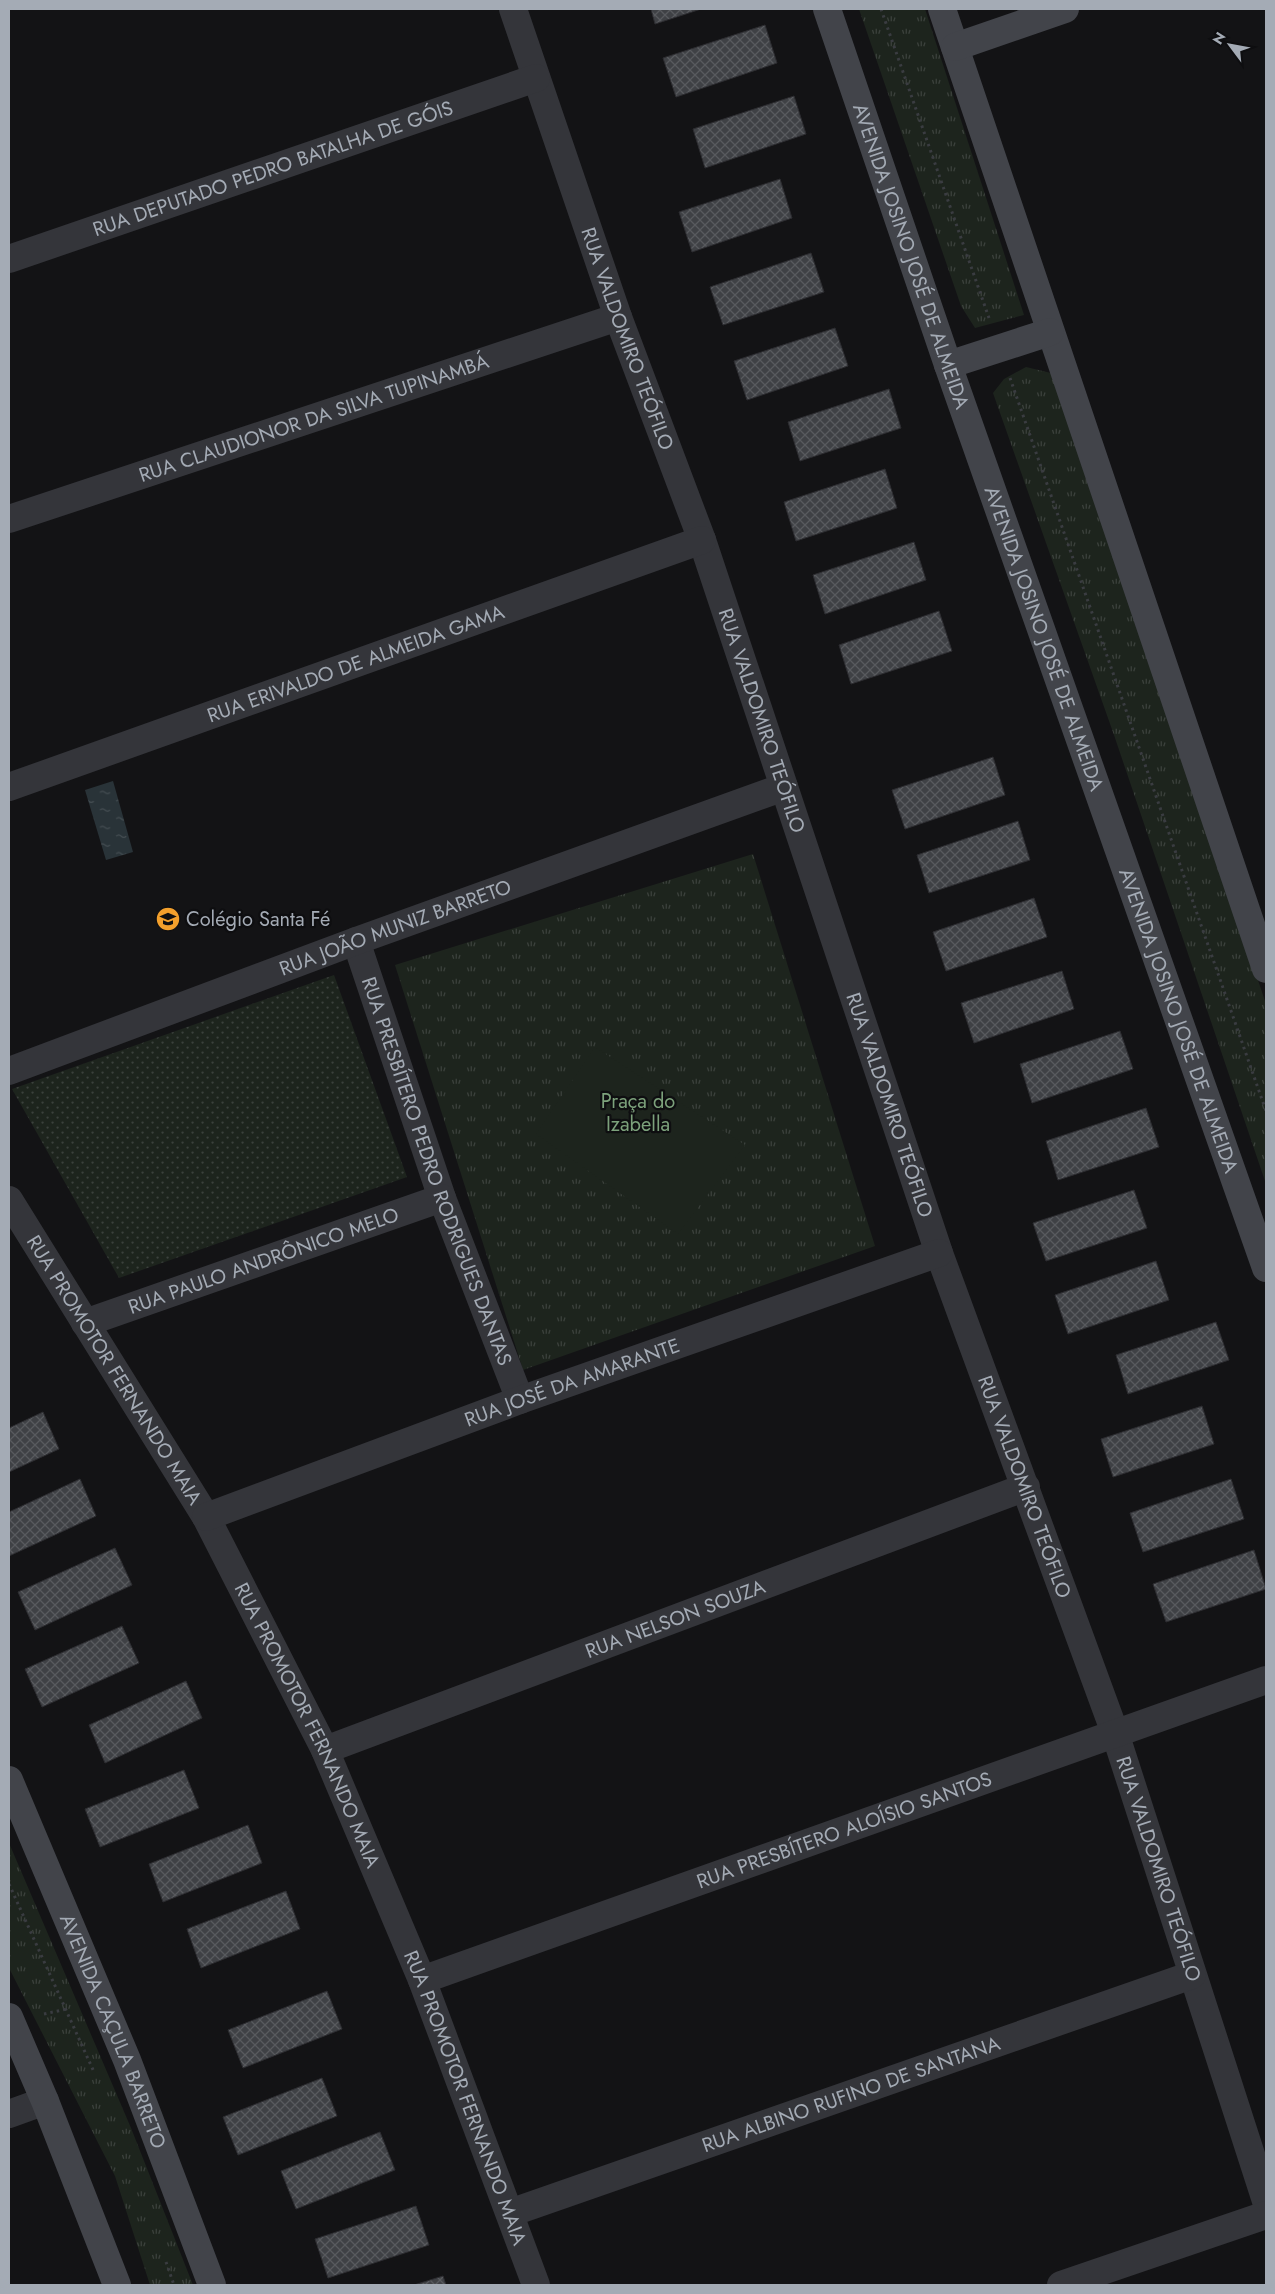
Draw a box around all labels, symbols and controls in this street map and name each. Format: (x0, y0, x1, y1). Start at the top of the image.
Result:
north arrow (1205, 20, 1255, 70)
text: N (1208, 28, 1230, 48)
street label: RUA DEPUTADO PEDRO BATALHA DE GÓIS (89, 93, 457, 244)
street label: AVENIDA JOSINO JOSÉ DE ALMEIDA (846, 99, 977, 414)
street label: RUA VALDOMIRO TEÓFILO (574, 223, 681, 454)
street label: RUA CLAUDIONOR DA SILVA TUPINAMBÁ (135, 346, 493, 489)
street label: AVENIDA JOSINO JOSÉ DE ALMEIDA (977, 482, 1112, 796)
street label: RUA ERIVALDO DE ALMEIDA GAMA (203, 597, 509, 730)
street label: RUA VALDOMIRO TEÓFILO (711, 604, 813, 837)
street label: AVENIDA JOSINO JOSÉ DE ALMEIDA (1112, 864, 1246, 1178)
street label: RUA JOÃO MUNIZ BARRETO (275, 872, 515, 983)
place label: Colégio Santa Fé (186, 905, 330, 934)
school or university icon: Colégio Santa Fé (155, 906, 181, 932)
street label: RUA PRESBÍTERO PEDRO RODRIGUES DANTAS (354, 973, 520, 1370)
street label: RUA VALDOMIRO TEÓFILO (839, 989, 941, 1221)
park label: Praça do Izabella (601, 1087, 675, 1139)
street label: RUA PAULO ANDRÔNICO MELO (124, 1200, 403, 1321)
street label: RUA PROMOTOR FERNANDO MAIA (20, 1229, 210, 1511)
street label: RUA JOSÉ DA AMARANTE (460, 1331, 684, 1434)
street label: RUA VALDOMIRO TEÓFILO (971, 1371, 1079, 1602)
street label: RUA NELSON SOUZA (581, 1571, 770, 1666)
street label: RUA PROMOTOR FERNANDO MAIA (227, 1577, 388, 1873)
street label: RUA VALDOMIRO TEÓFILO (1109, 1752, 1209, 1985)
street label: RUA PRESBÍTERO ALOÍSIO SANTOS (693, 1764, 996, 1896)
street label: AVENIDA CAÇULA BARRETO (53, 1910, 174, 2153)
street label: RUA PROMOTOR FERNANDO MAIA (397, 1946, 535, 2250)
street label: RUA ALBINO RUFINO DE SANTANA (698, 2028, 1005, 2159)

